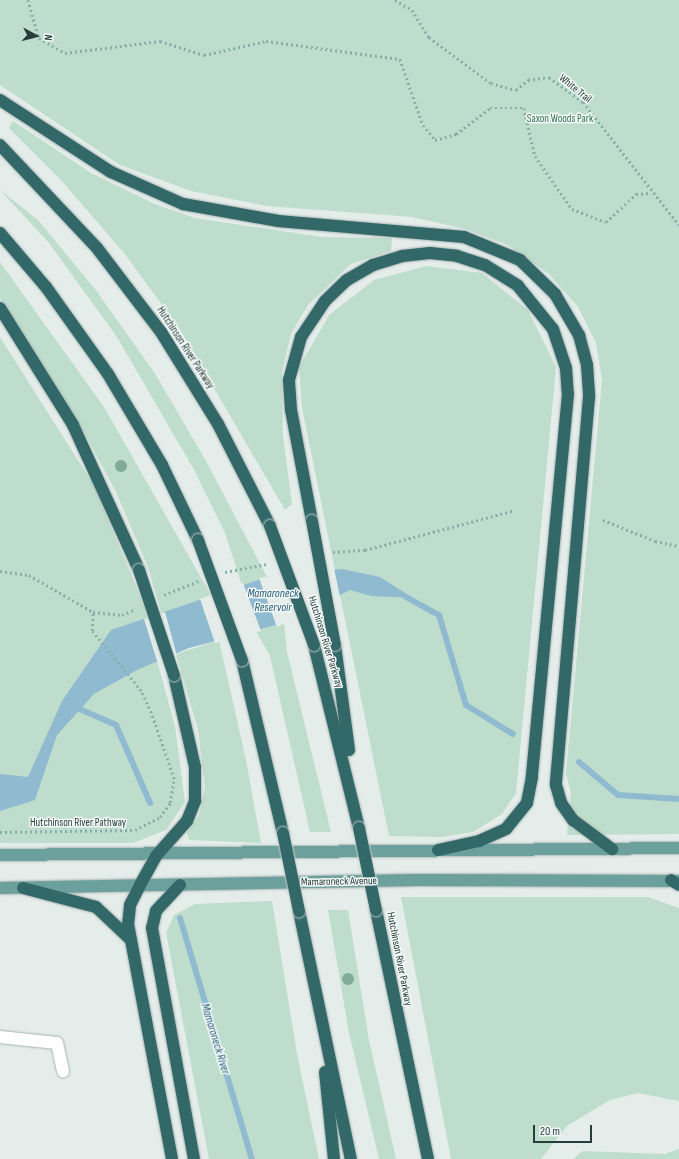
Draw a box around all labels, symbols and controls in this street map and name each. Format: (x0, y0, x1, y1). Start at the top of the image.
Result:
north arrow (16, 16, 56, 56)
text: N (42, 34, 55, 41)
street label: White Trail (556, 72, 594, 106)
park label: Saxon Woods Park (527, 112, 593, 126)
street label: Hutchinson River Parkway (153, 304, 217, 392)
water label: Mamaroneck Reservoir (247, 587, 299, 615)
street label: Hutchinson River Parkway (305, 594, 345, 690)
street label: Hutchinson River Pathway (30, 816, 126, 830)
street label: Mamaroneck Avenue (301, 875, 377, 889)
street label: Hutchinson River Parkway (383, 911, 415, 1007)
water label: Mamaroneck River (197, 1002, 233, 1076)
scale bar (535, 1117, 594, 1143)
text: 20 m (540, 1124, 560, 1139)

